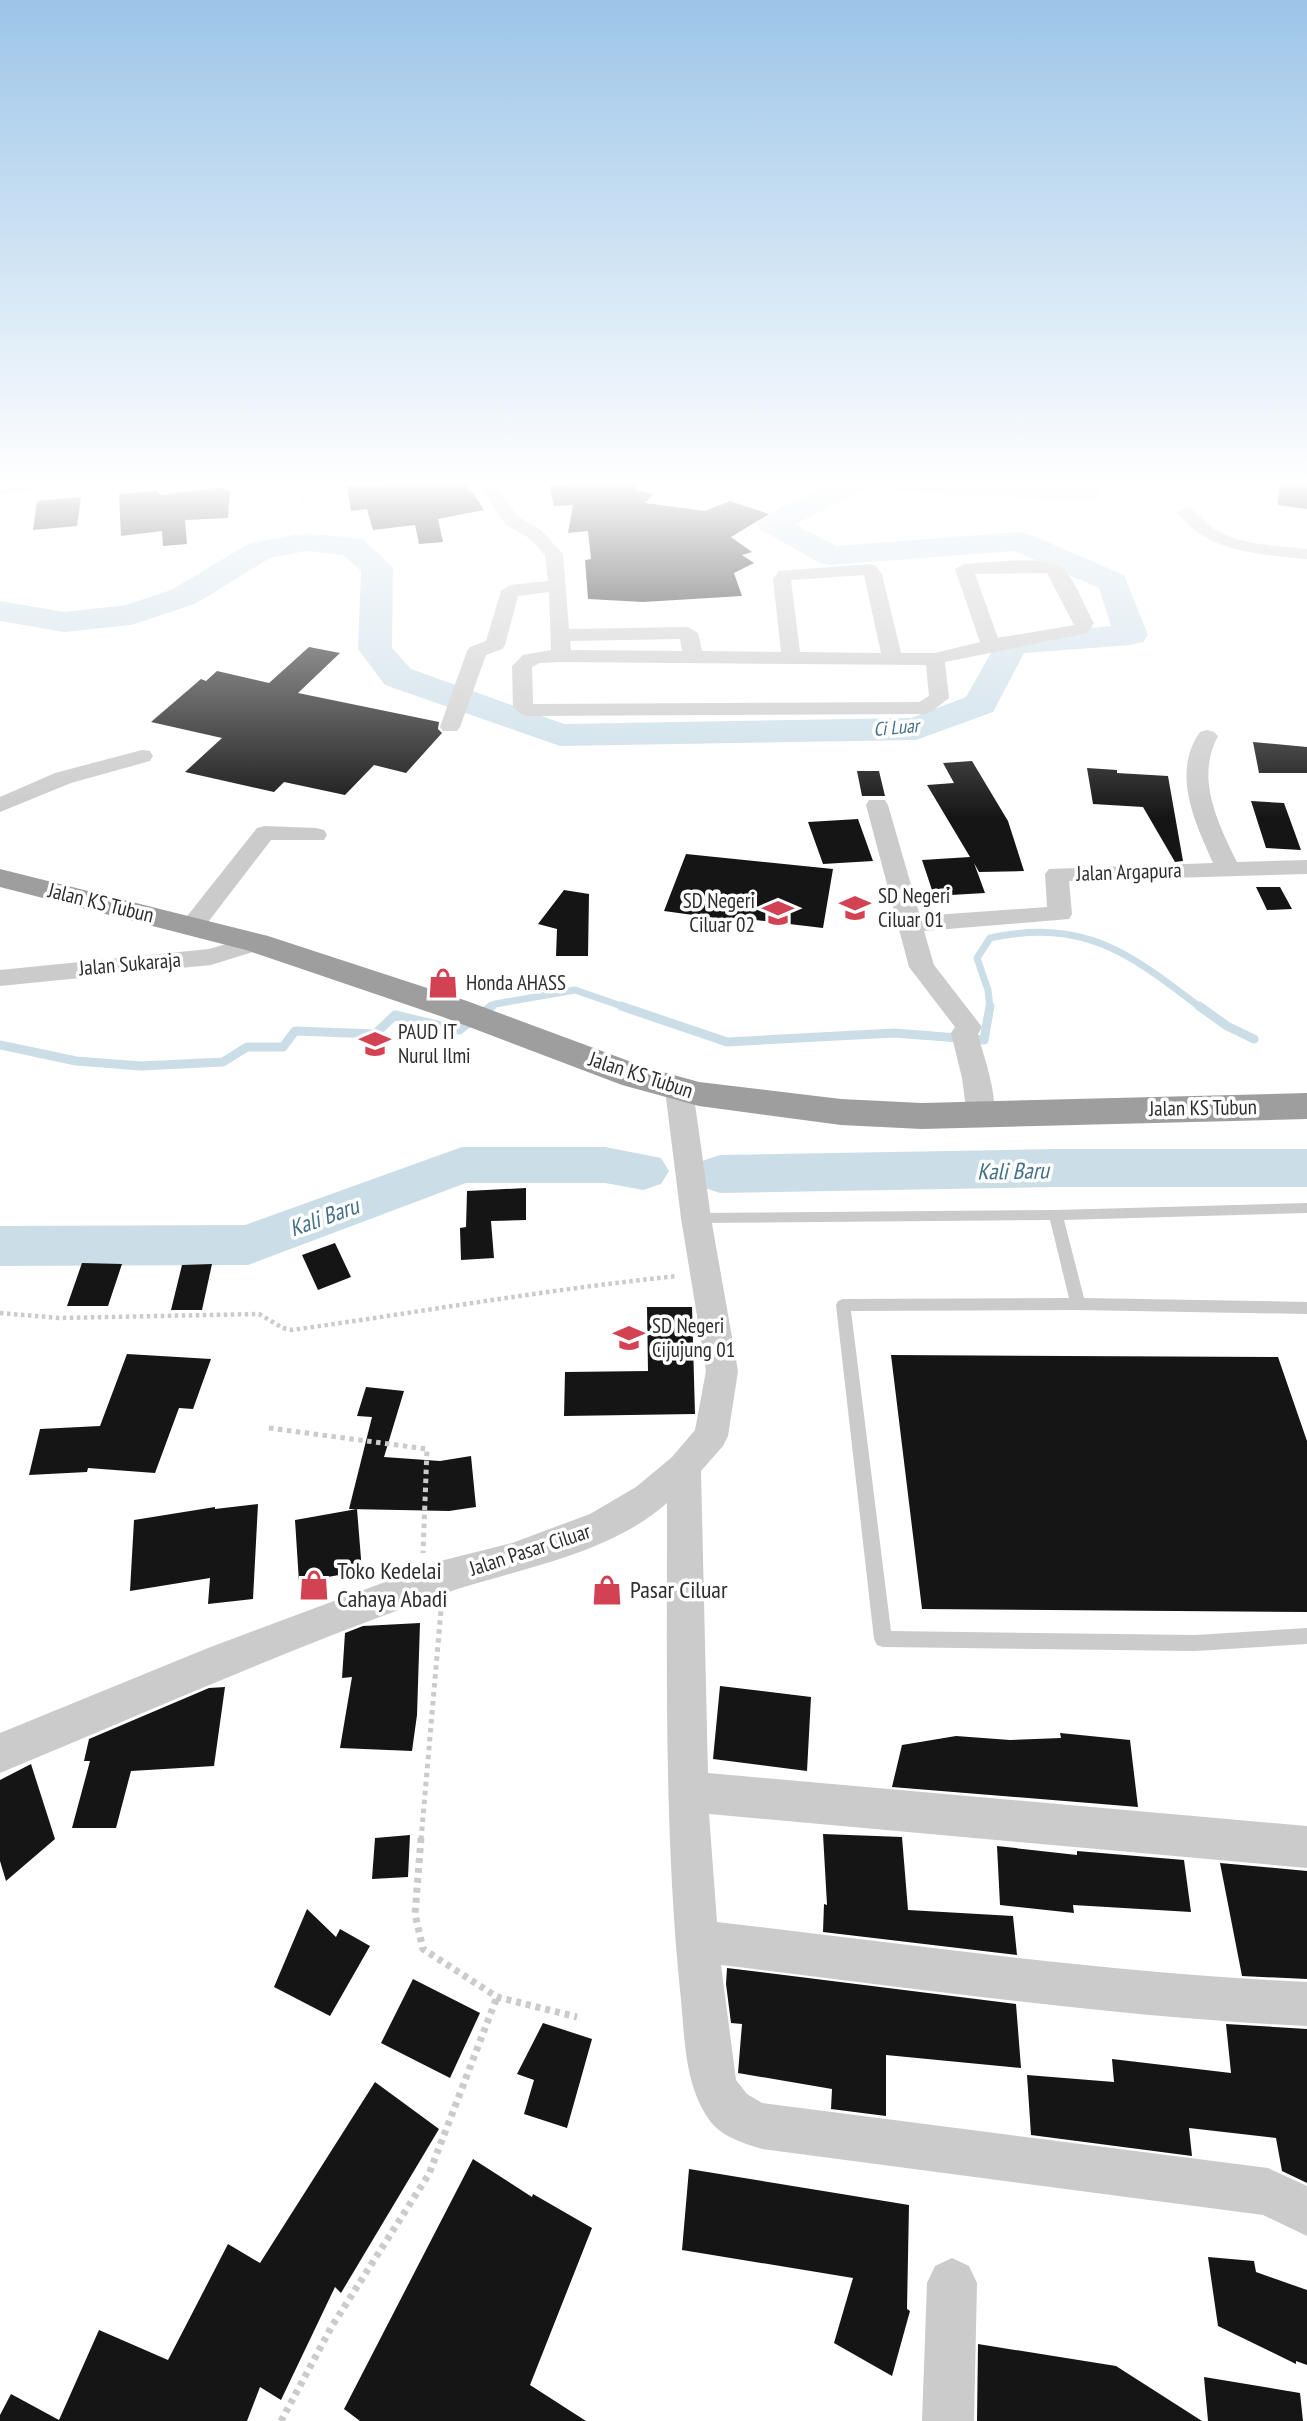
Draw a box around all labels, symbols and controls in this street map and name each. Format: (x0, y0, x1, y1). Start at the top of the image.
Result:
water label: Ci Luar (872, 713, 923, 741)
street label: Jalan Argapura (1075, 856, 1182, 887)
street label: Jalan KS Tubun (45, 876, 157, 929)
place label: SD Negeri Ciluar 01 (878, 882, 950, 933)
place label: SD Negeri Ciluar 02 (683, 887, 755, 938)
school or university icon: SD Negeri Ciluar 01 (838, 891, 872, 925)
school or university icon: SD Negeri Ciluar 02 (761, 896, 795, 930)
street label: Jalan Sukaraja (77, 946, 182, 981)
shop icon: Honda AHASS (426, 966, 460, 1000)
place label: Honda AHASS (466, 969, 566, 996)
place label: PAUD IT Nurul Ilmi (398, 1018, 471, 1069)
school or university icon: PAUD IT Nurul Ilmi (358, 1027, 392, 1061)
street label: Jalan KS Tubun (585, 1045, 697, 1104)
street label: Jalan KS Tubun (1148, 1093, 1257, 1122)
water label: Kali Baru (977, 1155, 1051, 1186)
water label: Kali Baru (285, 1190, 364, 1242)
place label: SD Negeri Cijujung 01 (652, 1312, 735, 1363)
school or university icon: SD Negeri Cijujung 01 (612, 1321, 646, 1355)
street label: Jalan Pasar Ciluar (465, 1517, 594, 1582)
place label: Toko Kedelai Cahaya Abadi (337, 1555, 447, 1614)
shop icon: Toko Kedelai Cahaya Abadi (297, 1568, 331, 1602)
shop icon: Pasar Ciluar (590, 1573, 624, 1607)
place label: Pasar Ciluar (630, 1574, 728, 1605)

